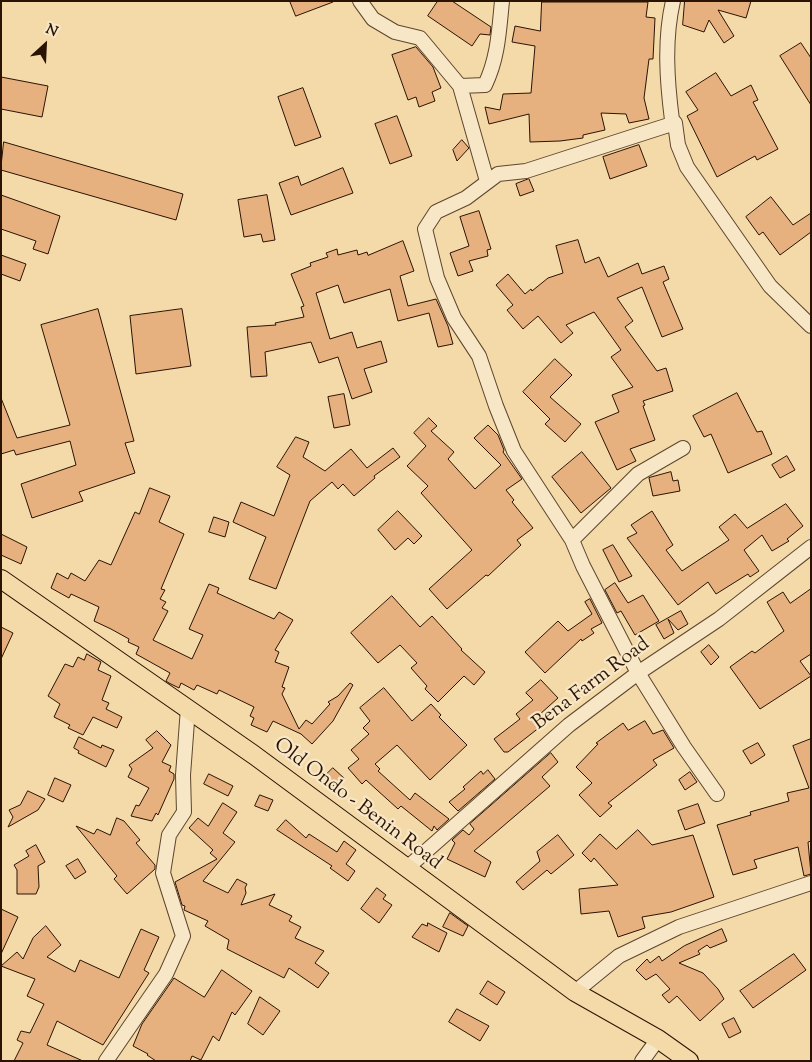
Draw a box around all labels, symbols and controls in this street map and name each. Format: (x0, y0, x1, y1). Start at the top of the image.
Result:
north arrow (20, 20, 70, 70)
text: N (42, 20, 61, 43)
street label: Bena Farm Road (529, 633, 655, 737)
street label: Old Ondo - Benin Road (268, 734, 446, 876)

